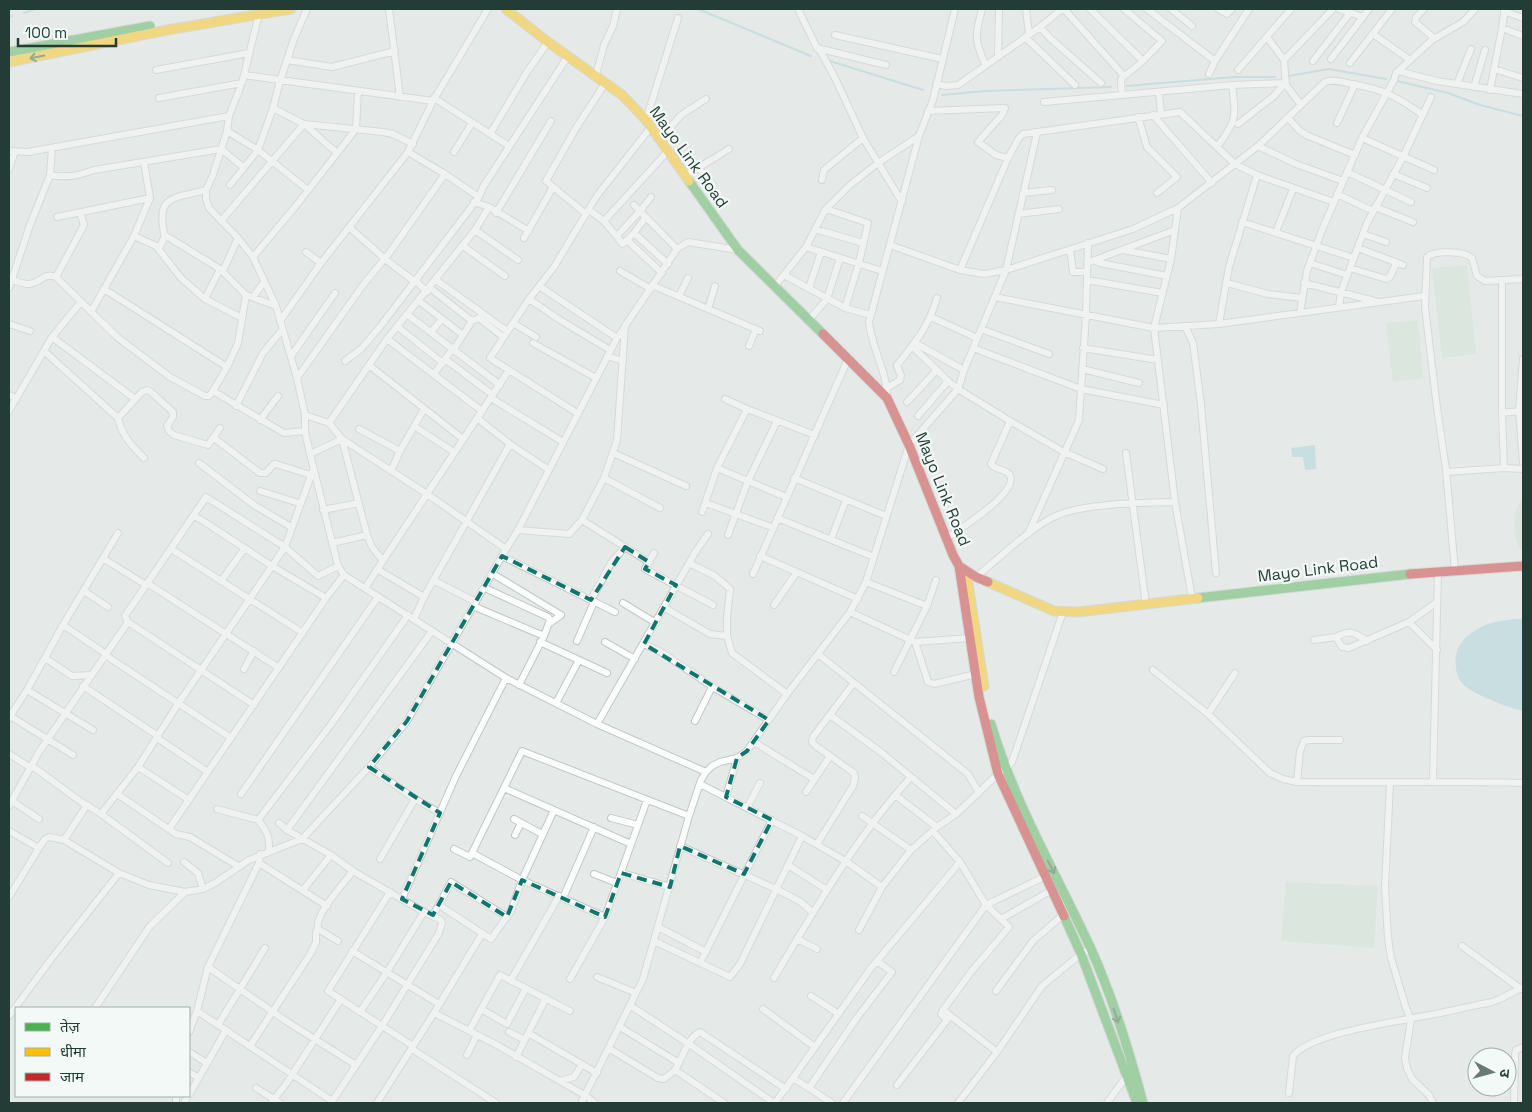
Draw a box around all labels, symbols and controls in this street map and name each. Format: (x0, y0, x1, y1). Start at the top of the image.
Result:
scale bar (18, 15, 115, 47)
text: 100 m (25, 23, 67, 42)
one-way arrow (29, 52, 45, 62)
street label: Mayo Link Road (645, 102, 733, 212)
street label: Mayo Link Road (911, 429, 975, 549)
street label: Mayo Link Road (1257, 551, 1379, 587)
one-way arrow (1047, 859, 1056, 874)
legend (15, 1007, 190, 1097)
one-way arrow (1112, 1008, 1121, 1023)
text: तेज़ (60, 1017, 81, 1036)
text: धीमा (60, 1042, 87, 1061)
north arrow (1467, 1047, 1517, 1097)
text: जाम (60, 1067, 85, 1086)
text: उ (1495, 1068, 1514, 1079)

